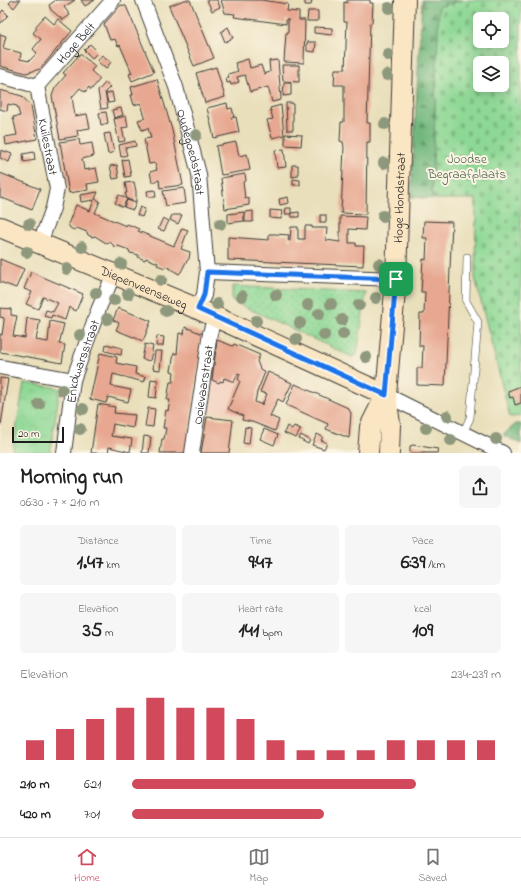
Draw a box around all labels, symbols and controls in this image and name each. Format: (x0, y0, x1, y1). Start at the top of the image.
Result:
map controls (473, 12, 509, 92)
button: locate (473, 12, 509, 48)
street label: Hoge Belt (53, 18, 101, 69)
button: layers (473, 56, 509, 92)
street label: Oudegoedstraat (171, 107, 209, 197)
street label: Kuilestraat (32, 117, 62, 177)
park label: Joodse Begraafplaats (427, 150, 506, 185)
street label: Hoge Hondstraat (389, 152, 411, 243)
street label: Diepenveenseweg (96, 261, 190, 316)
pin (379, 262, 413, 296)
icon: arrive (385, 268, 407, 290)
street label: Enkdwarsstraat (62, 317, 105, 404)
street label: Ooievaarstraat (188, 343, 219, 426)
scale bar (12, 425, 64, 444)
text: 20 m (18, 426, 40, 442)
text: Morning run (20, 462, 123, 494)
button: share (459, 466, 501, 508)
text: 06:30 · 7 × 210 m (20, 493, 100, 512)
text: Distance (78, 533, 118, 549)
text: Time (250, 533, 271, 549)
text: Pace (412, 533, 434, 549)
text: 1.47 (77, 549, 104, 578)
text: 9:47 (248, 549, 273, 578)
text: 6:39 (401, 549, 425, 578)
text: km (104, 557, 120, 573)
text: /km (425, 557, 445, 573)
text: Elevation (78, 601, 118, 617)
text: Heart rate (238, 601, 283, 617)
text: kcal (414, 601, 432, 617)
text: 35 (83, 617, 102, 646)
text: 141 (238, 617, 259, 646)
text: 109 (412, 617, 433, 646)
text: m (102, 625, 114, 641)
text: bpm (259, 625, 283, 641)
text: Elevation (20, 665, 68, 684)
text: 234–239 m (451, 665, 501, 684)
text: 210 m (20, 775, 50, 794)
text: 6:21 (84, 775, 101, 794)
text: 420 m (20, 805, 51, 824)
text: 7:01 (84, 805, 100, 824)
tab: Home (74, 846, 100, 886)
tab: Map (248, 846, 270, 886)
tab: Saved (418, 846, 447, 886)

